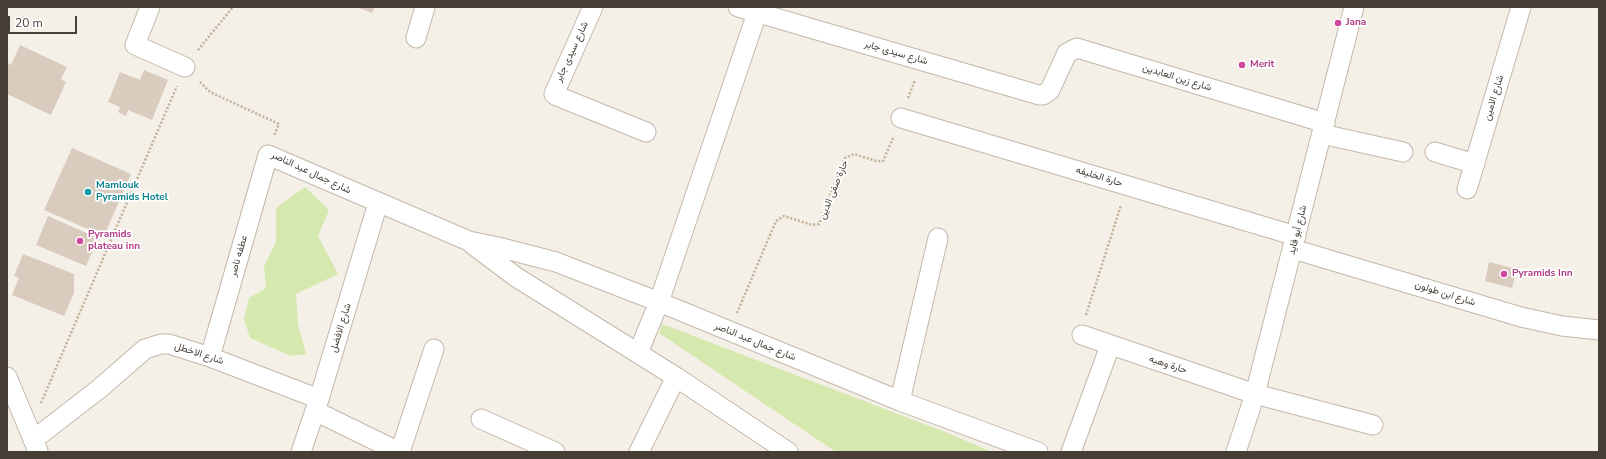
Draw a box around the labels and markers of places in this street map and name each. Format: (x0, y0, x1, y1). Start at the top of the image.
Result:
place label: Jana (1346, 17, 1366, 29)
marker: Jana (1333, 18, 1343, 28)
place label: Merit (1250, 59, 1274, 71)
marker: Merit (1237, 60, 1247, 70)
place label: Mamlouk Pyramids Hotel (96, 180, 168, 204)
marker: Mamlouk Pyramids Hotel (83, 187, 93, 197)
place label: Pyramids plateau inn (88, 229, 140, 252)
marker: Pyramids plateau inn (75, 236, 85, 246)
place label: Pyramids Inn (1512, 268, 1573, 280)
marker: Pyramids Inn (1499, 269, 1509, 279)

